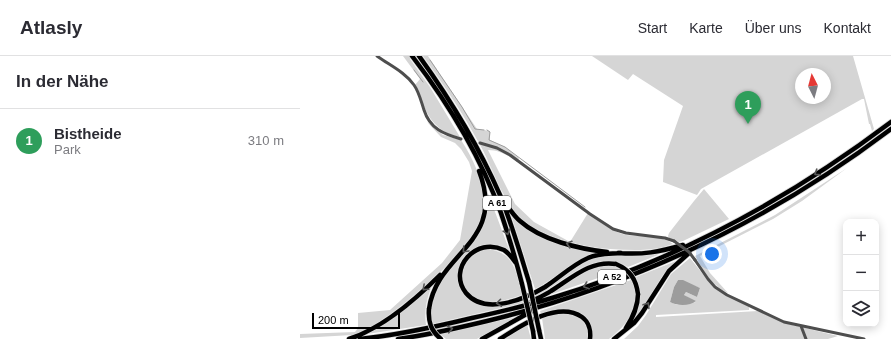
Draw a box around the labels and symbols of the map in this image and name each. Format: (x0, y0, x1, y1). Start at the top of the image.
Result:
north arrow (795, 68, 831, 104)
pin: 1 (735, 91, 761, 124)
one-way arrow (814, 168, 821, 176)
road number: A 61 (483, 196, 511, 210)
one-way arrow (502, 229, 511, 236)
one-way arrow (565, 240, 572, 249)
your location (702, 244, 722, 264)
one-way arrow (462, 245, 469, 253)
road number: A 52 (598, 270, 626, 284)
one-way arrow (582, 282, 589, 290)
one-way arrow (423, 283, 430, 290)
one-way arrow (496, 298, 502, 307)
one-way arrow (642, 302, 650, 309)
scale bar (312, 311, 400, 330)
one-way arrow (447, 326, 453, 334)

